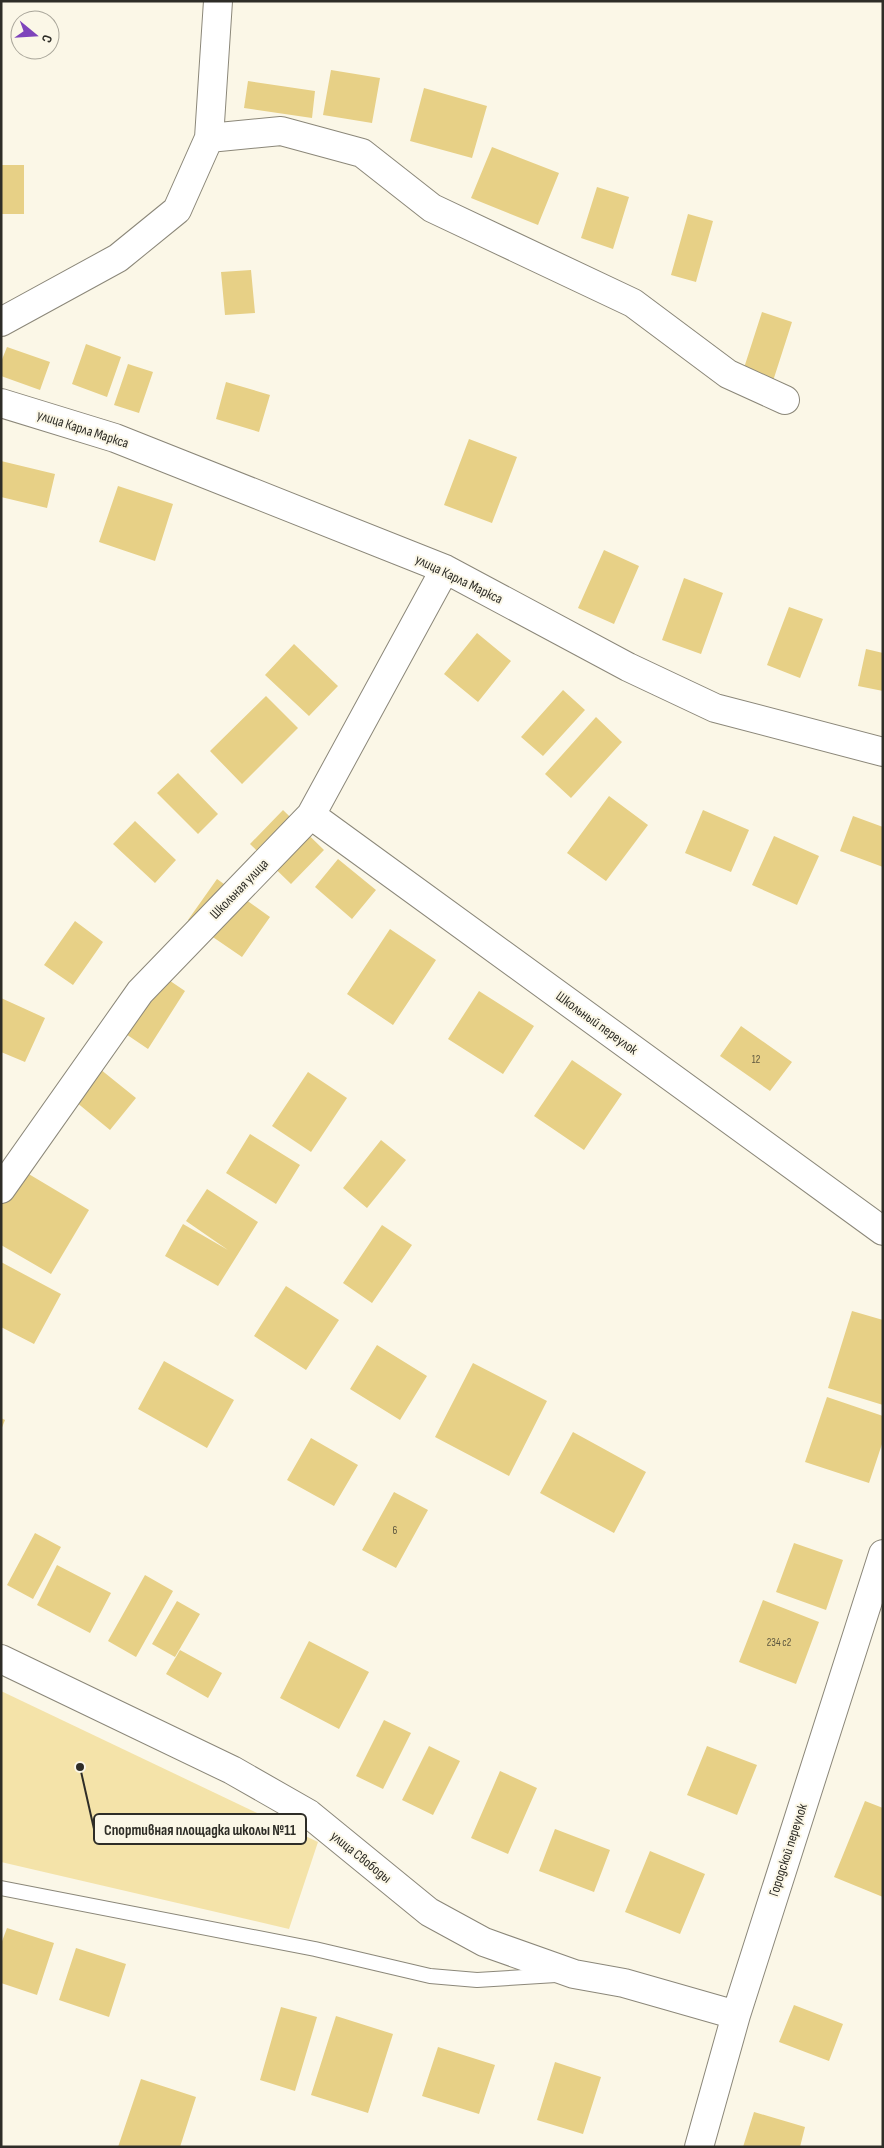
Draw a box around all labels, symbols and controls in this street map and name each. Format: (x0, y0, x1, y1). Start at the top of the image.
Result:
north arrow (10, 10, 60, 60)
text: С (38, 33, 56, 45)
street label: улица Карла Маркса (35, 406, 131, 452)
street label: улица Карла Маркса (412, 550, 506, 608)
street label: Школьная улица (206, 855, 272, 923)
street label: Школьный переулок (553, 988, 642, 1059)
house number: 12 (752, 1053, 761, 1066)
house number: 6 (393, 1524, 398, 1537)
house number: 234 с2 (767, 1636, 792, 1649)
street label: Городской переулок (765, 1801, 811, 1898)
callout: Спортивная площадка школы №11 (94, 1814, 306, 1844)
text: Спортивная площадка школы №11 (104, 1821, 296, 1840)
street label: улица Свободы (327, 1827, 395, 1887)

